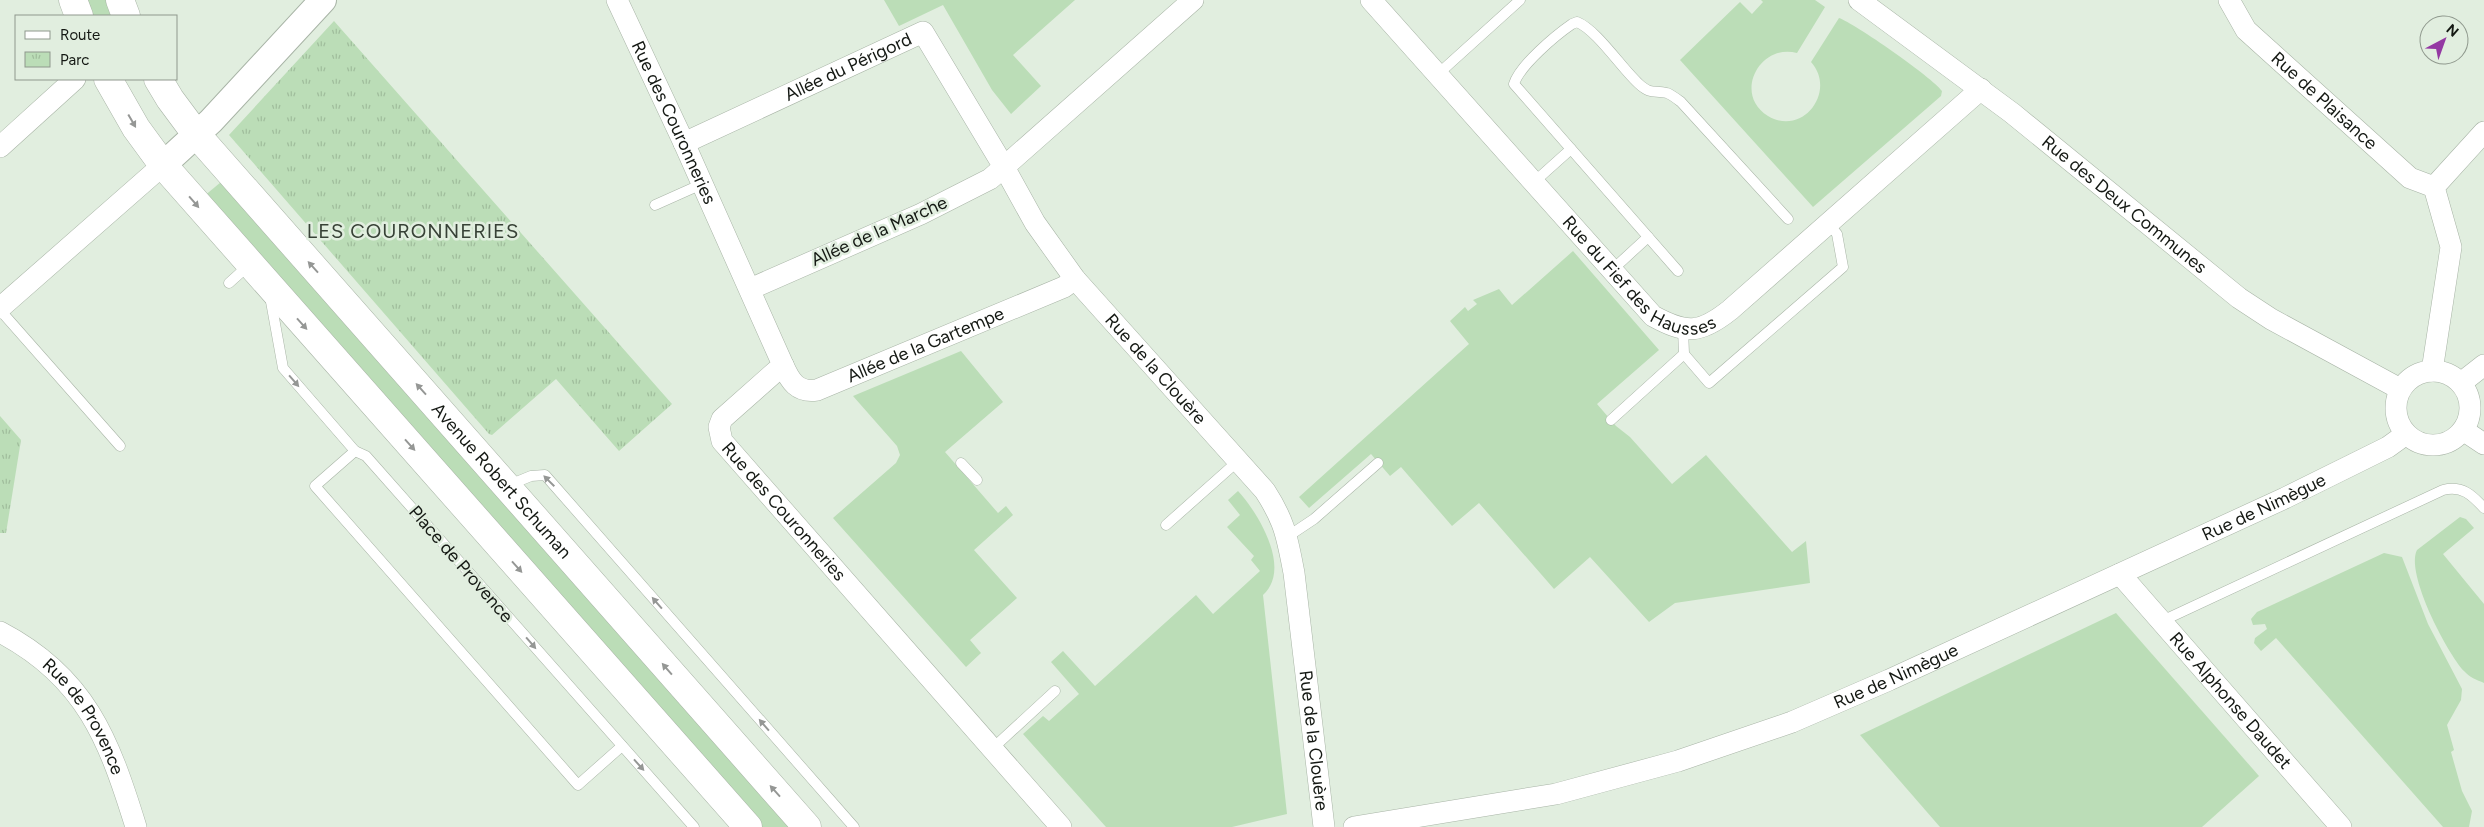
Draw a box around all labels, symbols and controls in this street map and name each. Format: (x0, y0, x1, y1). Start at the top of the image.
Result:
legend (15, 15, 178, 80)
north arrow (2419, 15, 2469, 65)
text: N (2443, 21, 2462, 41)
text: Route (60, 26, 100, 44)
street label: Allée du Périgord (781, 28, 915, 106)
street label: Rue des Couronneries (627, 37, 721, 208)
street label: Rue de Plaisance (2267, 47, 2382, 154)
text: Parc (60, 51, 89, 69)
one-way arrow (128, 115, 137, 128)
street label: Rue des Deux Communes (2037, 131, 2211, 278)
street label: Allée de la Marche (807, 191, 951, 271)
one-way arrow (189, 195, 200, 208)
street label: Rue du Fief des Hausses (1558, 211, 1720, 340)
district label: LES COURONNERIES (307, 219, 519, 243)
one-way arrow (307, 262, 319, 274)
street label: Allée de la Gartempe (844, 302, 1007, 387)
street label: Rue de la Clouère (1100, 309, 1211, 429)
one-way arrow (296, 317, 308, 329)
one-way arrow (288, 374, 299, 387)
one-way arrow (415, 383, 427, 395)
street label: Avenue Robert Schuman (427, 398, 576, 563)
street label: Rue des Couronneries (717, 438, 851, 585)
one-way arrow (404, 439, 415, 452)
street label: Rue de Nimègue (2198, 469, 2329, 546)
one-way arrow (543, 475, 555, 487)
street label: Place de Provence (404, 501, 518, 627)
one-way arrow (512, 560, 523, 573)
one-way arrow (651, 597, 663, 609)
street label: Rue Alphonse Daudet (2165, 628, 2296, 774)
one-way arrow (525, 637, 537, 649)
street label: Rue de Nimègue (1830, 639, 1962, 714)
street label: Rue de Provence (38, 653, 129, 778)
one-way arrow (661, 663, 673, 675)
street label: Rue de la Clouère (1295, 669, 1333, 812)
one-way arrow (758, 719, 770, 731)
one-way arrow (633, 758, 645, 770)
one-way arrow (769, 784, 780, 797)

